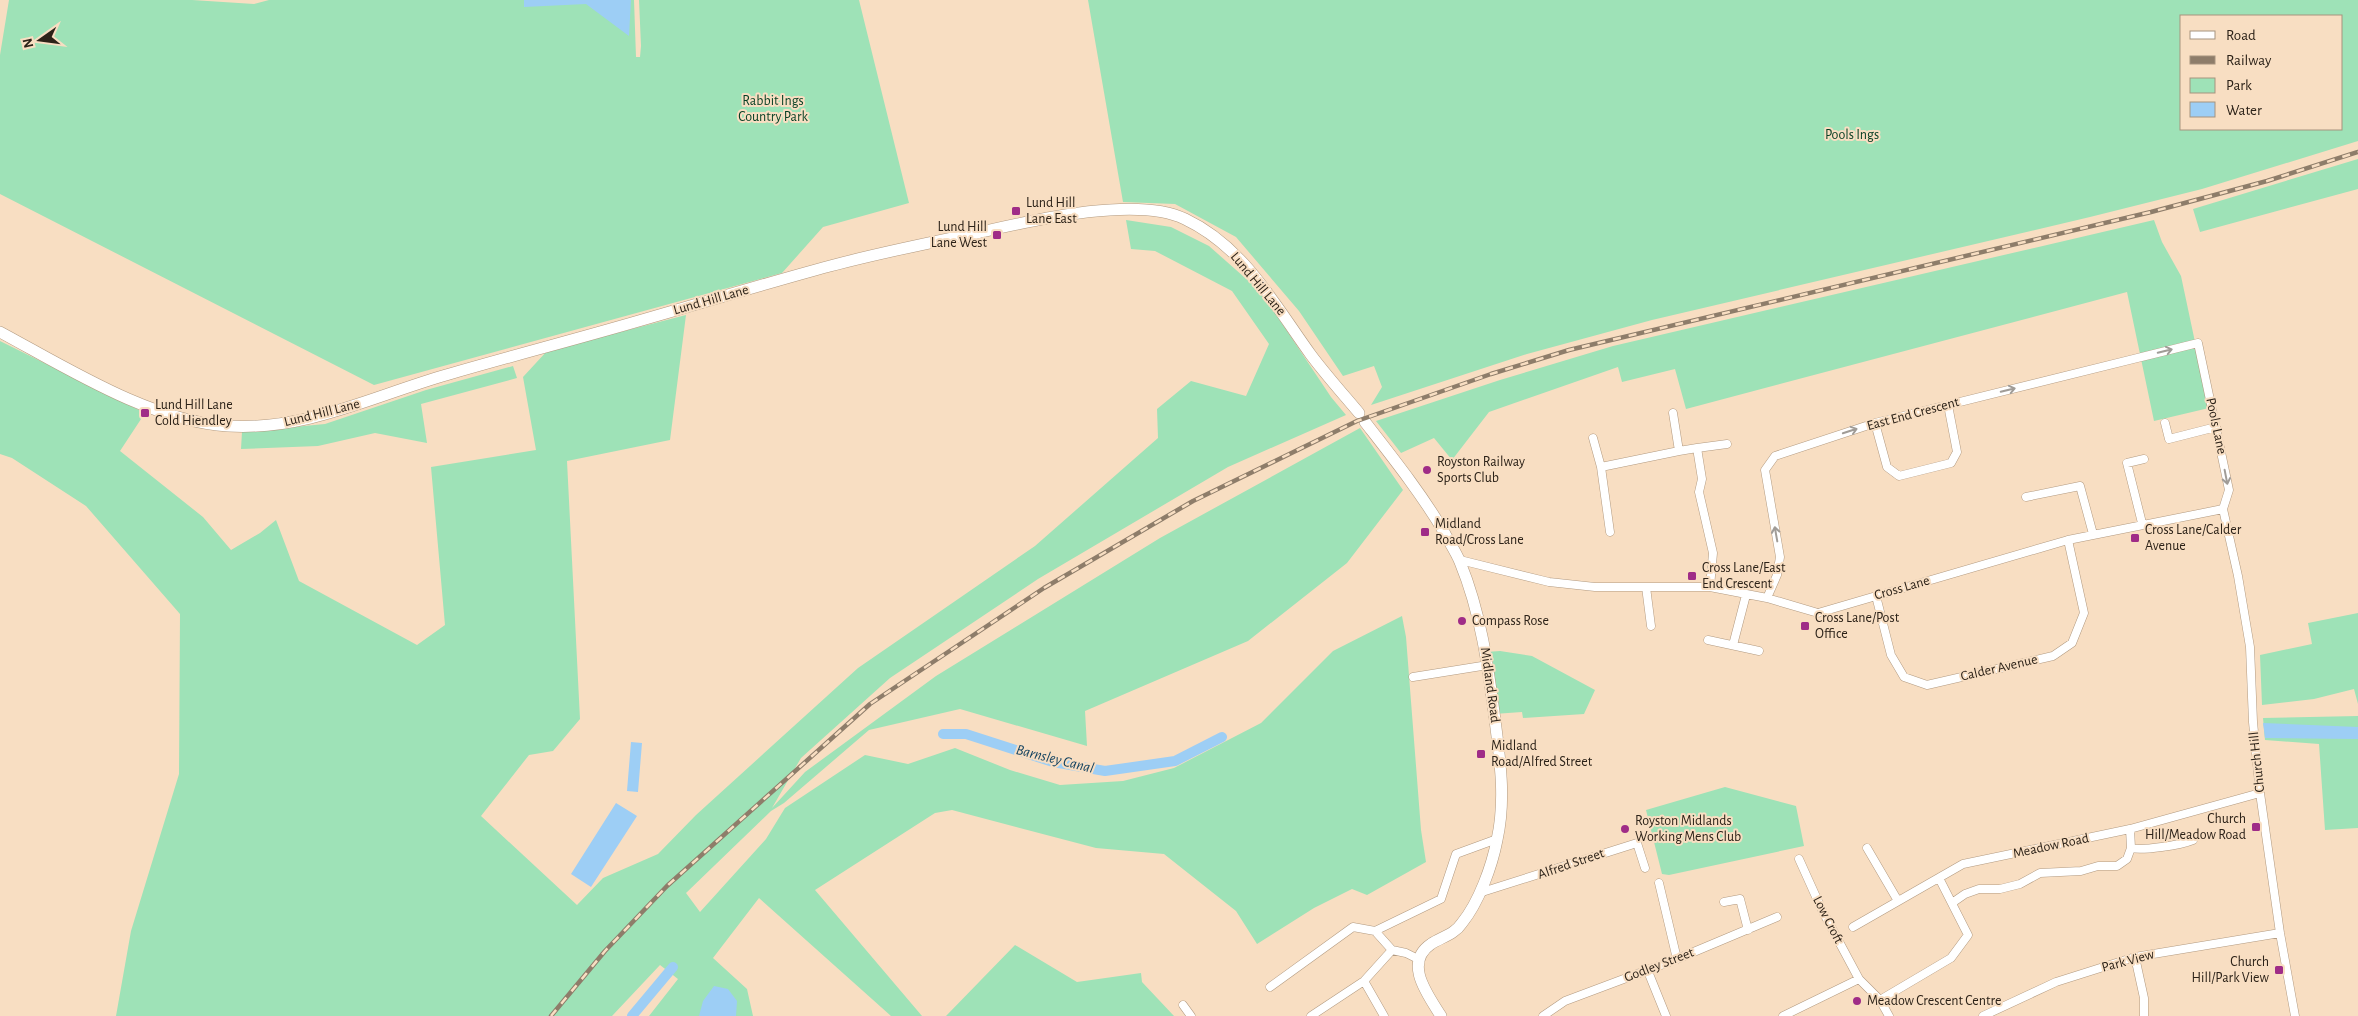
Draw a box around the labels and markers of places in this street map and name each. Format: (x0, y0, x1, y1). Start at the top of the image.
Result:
place label: Lund Hill Lane East (1026, 196, 1077, 226)
marker: Lund Hill Lane East (1010, 205, 1022, 217)
place label: Lund Hill Lane West (931, 220, 988, 250)
marker: Lund Hill Lane West (991, 229, 1003, 241)
place label: Lund Hill Lane Cold Hiendley (155, 398, 233, 428)
marker: Lund Hill Lane Cold Hiendley (139, 407, 151, 419)
place label: Royston Railway Sports Club (1437, 455, 1525, 485)
marker: Royston Railway Sports Club (1421, 464, 1433, 476)
place label: Midland Road/Cross Lane (1435, 517, 1524, 547)
place label: Cross Lane/Calder Avenue (2145, 523, 2242, 553)
marker: Midland Road/Cross Lane (1419, 526, 1431, 538)
marker: Cross Lane/Calder Avenue (2129, 532, 2141, 544)
place label: Cross Lane/East End Crescent (1702, 561, 1786, 591)
marker: Cross Lane/East End Crescent (1686, 570, 1698, 582)
place label: Cross Lane/Post Office (1815, 611, 1900, 641)
place label: Compass Rose (1472, 614, 1549, 628)
marker: Compass Rose (1456, 615, 1468, 627)
marker: Cross Lane/Post Office (1799, 620, 1811, 632)
place label: Midland Road/Alfred Street (1491, 739, 1593, 769)
marker: Midland Road/Alfred Street (1475, 748, 1487, 760)
place label: Church Hill/Meadow Road (2145, 812, 2246, 842)
place label: Royston Midlands Working Mens Club (1635, 814, 1741, 844)
marker: Church Hill/Meadow Road (2250, 821, 2262, 833)
marker: Royston Midlands Working Mens Club (1619, 823, 1631, 835)
place label: Church Hill/Park View (2191, 955, 2270, 985)
marker: Church Hill/Park View (2273, 964, 2285, 976)
place label: Meadow Crescent Centre (1867, 994, 2001, 1008)
marker: Meadow Crescent Centre (1851, 995, 1863, 1007)

